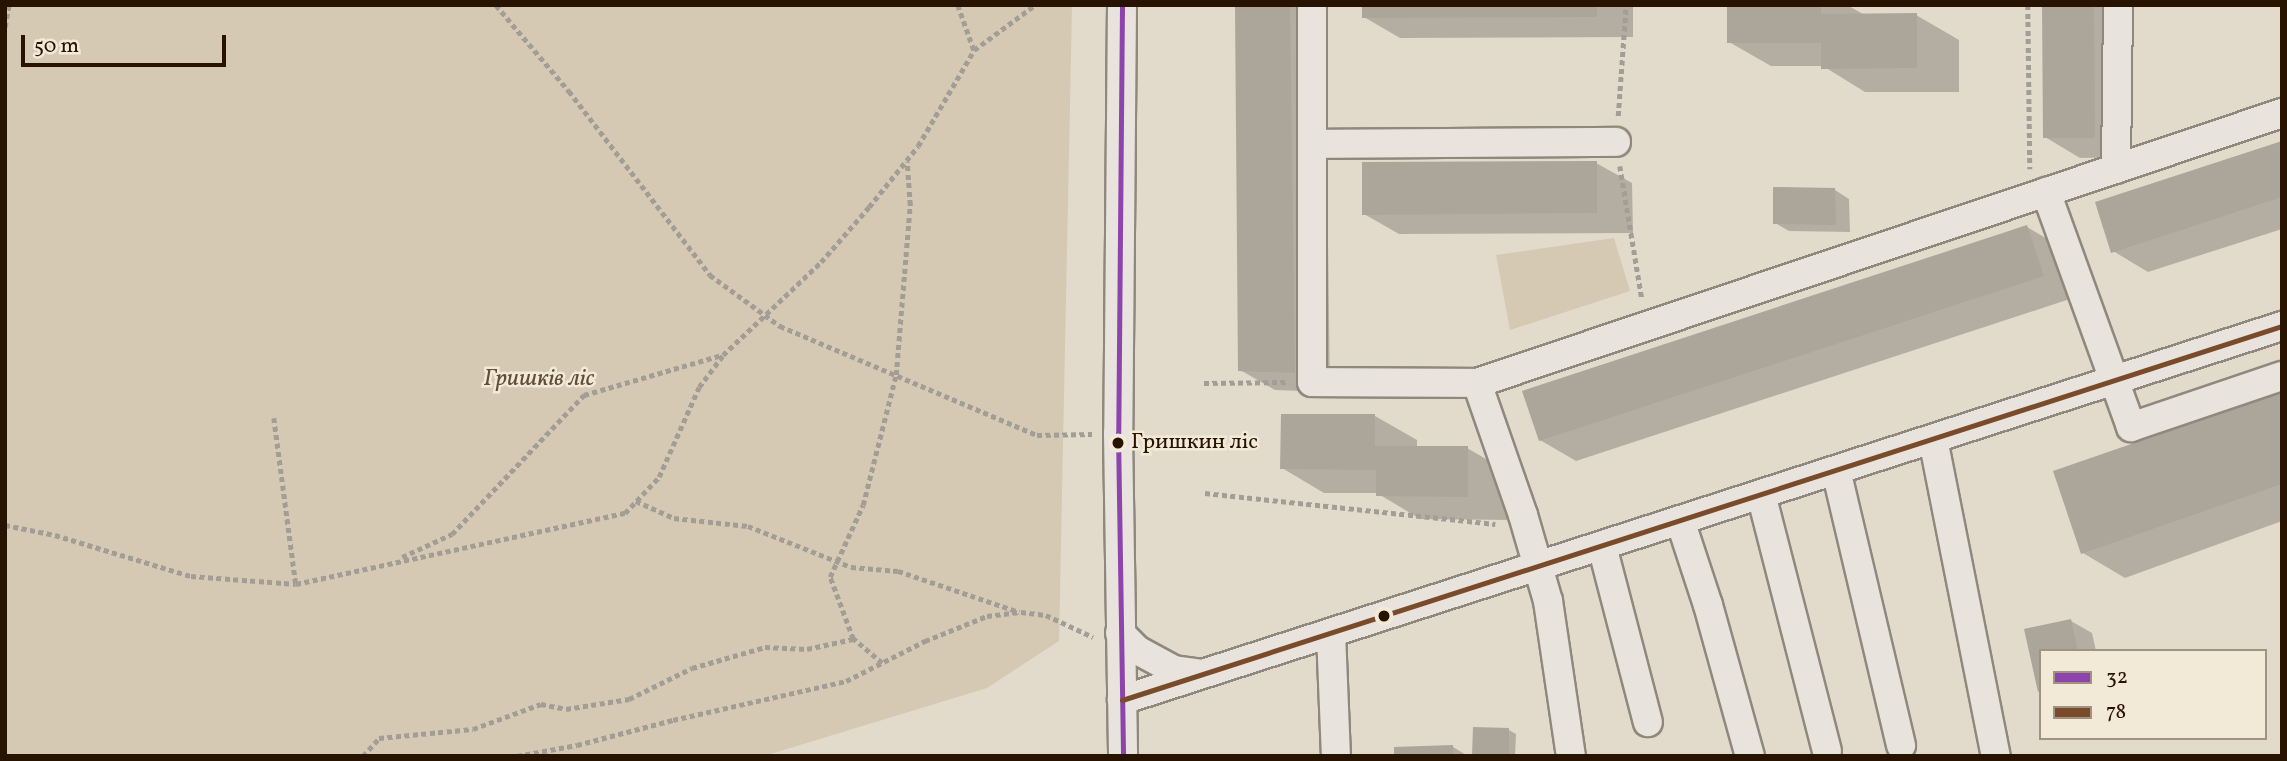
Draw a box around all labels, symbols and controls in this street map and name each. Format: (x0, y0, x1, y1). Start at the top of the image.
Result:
scale bar (24, 21, 229, 65)
text: 50 m (34, 32, 79, 61)
park label: Гришків ліс (484, 366, 594, 394)
place label: Гришкин ліс (1131, 430, 1258, 456)
marker: Гришкин ліс (1111, 436, 1125, 450)
unlabelled marker (1377, 609, 1391, 623)
legend (2038, 649, 2266, 740)
text: 32 (2106, 663, 2128, 692)
text: 78 (2106, 698, 2126, 727)

